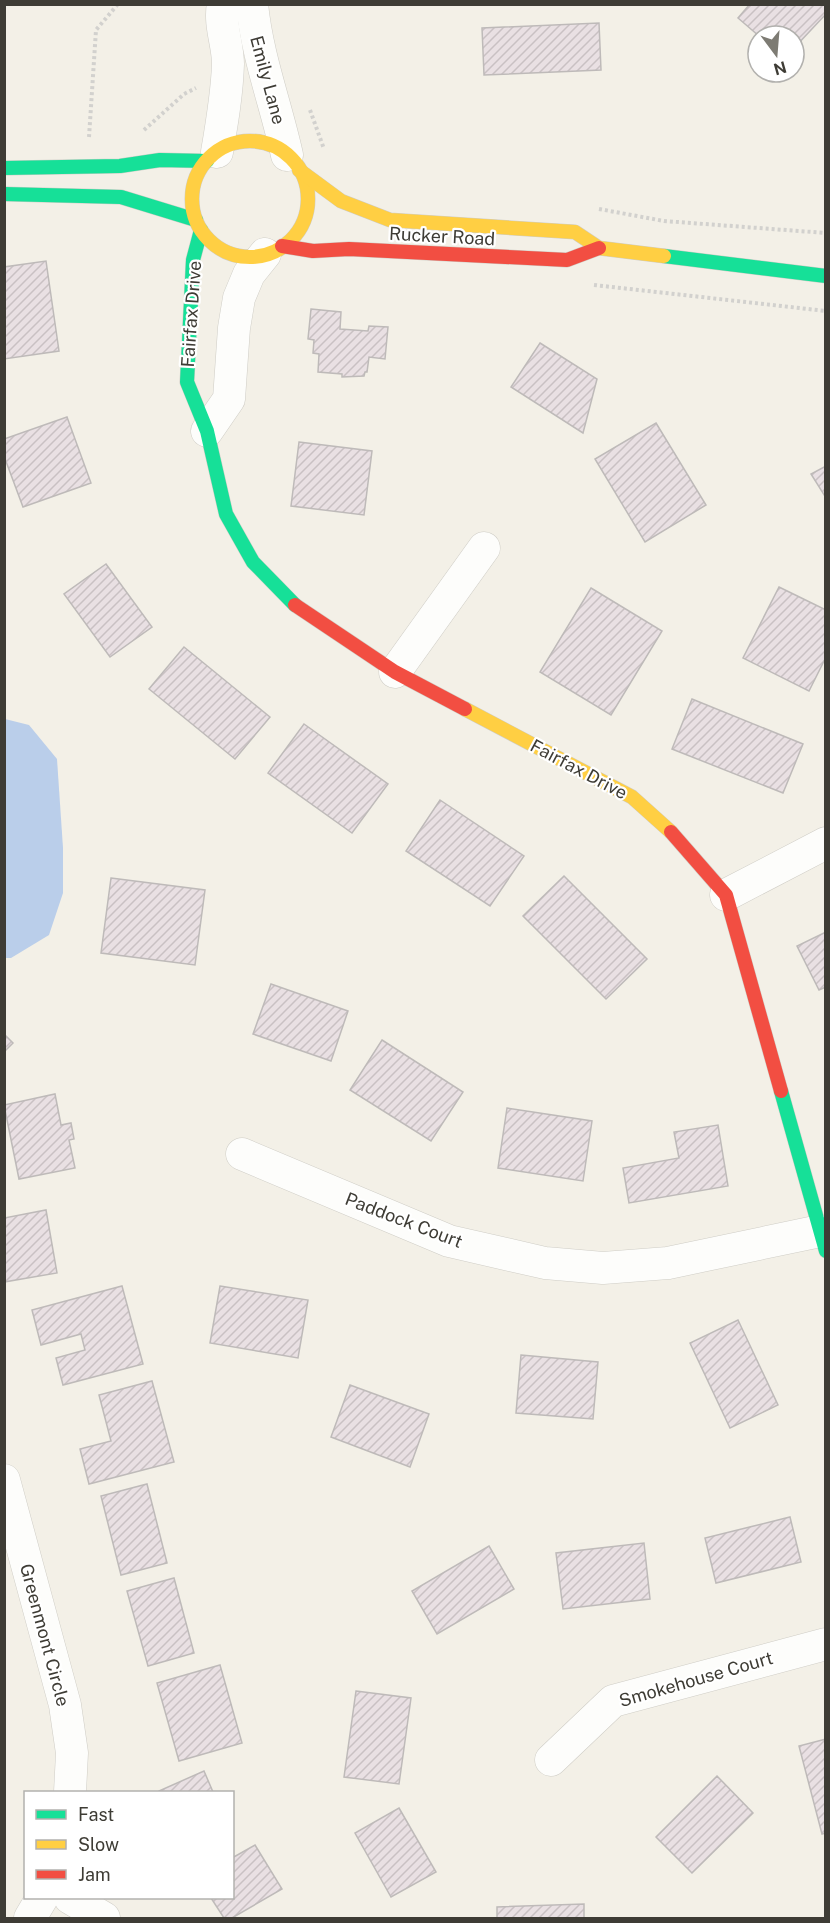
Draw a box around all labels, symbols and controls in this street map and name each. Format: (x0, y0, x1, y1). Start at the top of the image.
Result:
north arrow (746, 24, 806, 84)
street label: Emily Lane (246, 33, 290, 127)
text: N (771, 57, 789, 79)
street label: Rucker Road (388, 223, 496, 249)
street label: Fairfax Drive (177, 260, 205, 368)
street label: Fairfax Drive (527, 735, 631, 803)
street label: Paddock Court (342, 1188, 466, 1252)
street label: Greenmont Circle (16, 1561, 74, 1709)
street label: Smokehouse Court (617, 1647, 775, 1711)
legend (24, 1791, 234, 1899)
text: Fast (78, 1804, 114, 1825)
text: Slow (78, 1834, 119, 1855)
text: Jam (78, 1864, 111, 1885)

